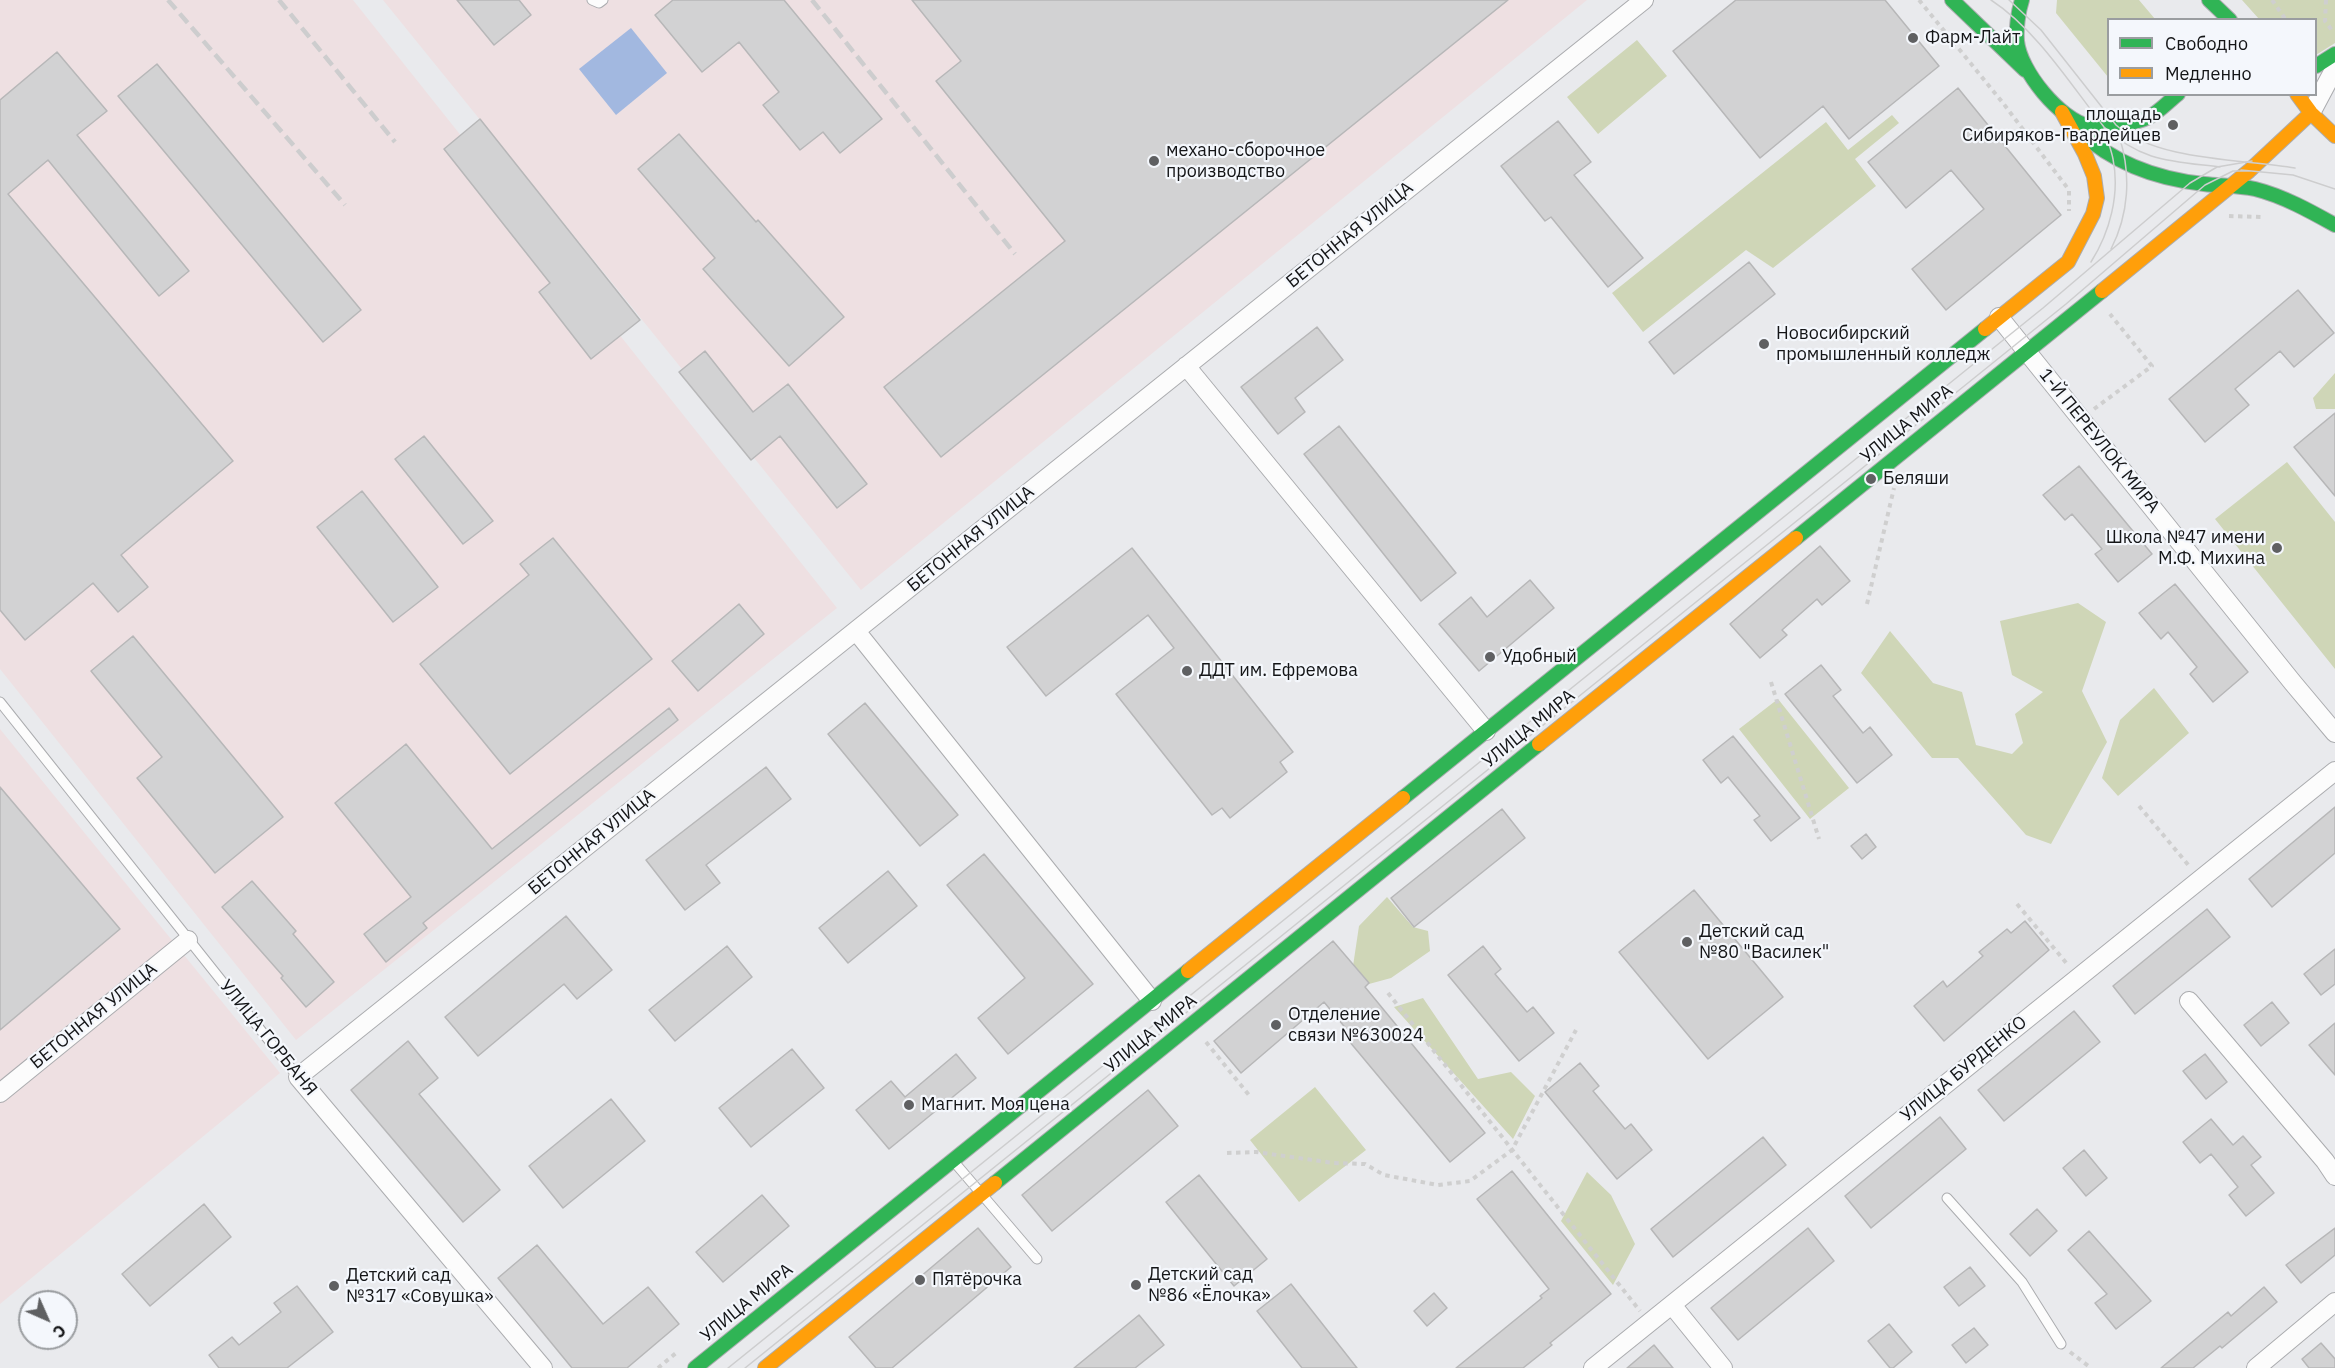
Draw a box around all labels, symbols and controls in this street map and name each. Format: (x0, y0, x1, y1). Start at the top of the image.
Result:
legend (2107, 18, 2317, 96)
place label: Фарм-Лайт (1925, 27, 2021, 49)
marker: Фарм-Лайт (1906, 31, 1920, 45)
text: Свободно (2165, 32, 2248, 55)
text: Медленно (2165, 62, 2252, 85)
place label: площадь Сибиряков-Гвардейцев (1962, 104, 2161, 146)
marker: площадь Сибиряков-Гвардейцев (2166, 118, 2180, 132)
place label: механо-сборочное производство (1166, 140, 1325, 182)
marker: механо-сборочное производство (1147, 154, 1161, 168)
street label: БЕТОННАЯ УЛИЦА (1282, 177, 1418, 293)
place label: Новосибирский промышленный колледж (1776, 323, 1990, 366)
marker: Новосибирский промышленный колледж (1757, 337, 1771, 351)
street label: 1-Й ПЕРЕУЛОК МИРА (2034, 365, 2164, 517)
street label: УЛИЦА МИРА (1856, 380, 1958, 468)
place label: Беляши (1883, 468, 1949, 490)
marker: Беляши (1864, 472, 1878, 486)
street label: БЕТОННАЯ УЛИЦА (903, 481, 1039, 597)
place label: Школа №47 имени М.Ф. Михина (2106, 527, 2265, 570)
marker: Школа №47 имени М.Ф. Михина (2270, 541, 2284, 555)
place label: Удобный (1502, 646, 1577, 668)
marker: Удобный (1483, 650, 1497, 664)
place label: ДДТ им. Ефремова (1199, 660, 1358, 682)
marker: ДДТ им. Ефремова (1180, 664, 1194, 678)
street label: УЛИЦА МИРА (1478, 685, 1580, 773)
street label: БЕТОННАЯ УЛИЦА (524, 784, 660, 900)
place label: Детский сад №80 "Василек" (1699, 921, 1829, 964)
marker: Детский сад №80 "Василек" (1680, 935, 1694, 949)
street label: БЕТОННАЯ УЛИЦА (26, 958, 162, 1074)
street label: УЛИЦА ГОРБАНЯ (215, 976, 321, 1100)
street label: УЛИЦА МИРА (1100, 990, 1202, 1078)
place label: Отделение связи №630024 (1288, 1004, 1424, 1046)
street label: УЛИЦА БУРДЕНКО (1897, 1011, 2031, 1127)
marker: Отделение связи №630024 (1269, 1018, 1283, 1032)
place label: Магнит. Моя цена (921, 1094, 1070, 1116)
marker: Магнит. Моя цена (902, 1098, 916, 1112)
street label: УЛИЦА МИРА (696, 1259, 798, 1347)
place label: Детский сад №86 «Ёлочка» (1148, 1264, 1271, 1306)
place label: Детский сад №317 «Совушка» (346, 1265, 493, 1308)
place label: Пятёрочка (932, 1269, 1022, 1291)
marker: Пятёрочка (913, 1273, 927, 1287)
marker: Детский сад №86 «Ёлочка» (1129, 1278, 1143, 1292)
marker: Детский сад №317 «Совушка» (327, 1279, 341, 1293)
north arrow (18, 1290, 78, 1350)
text: С (49, 1321, 70, 1342)

